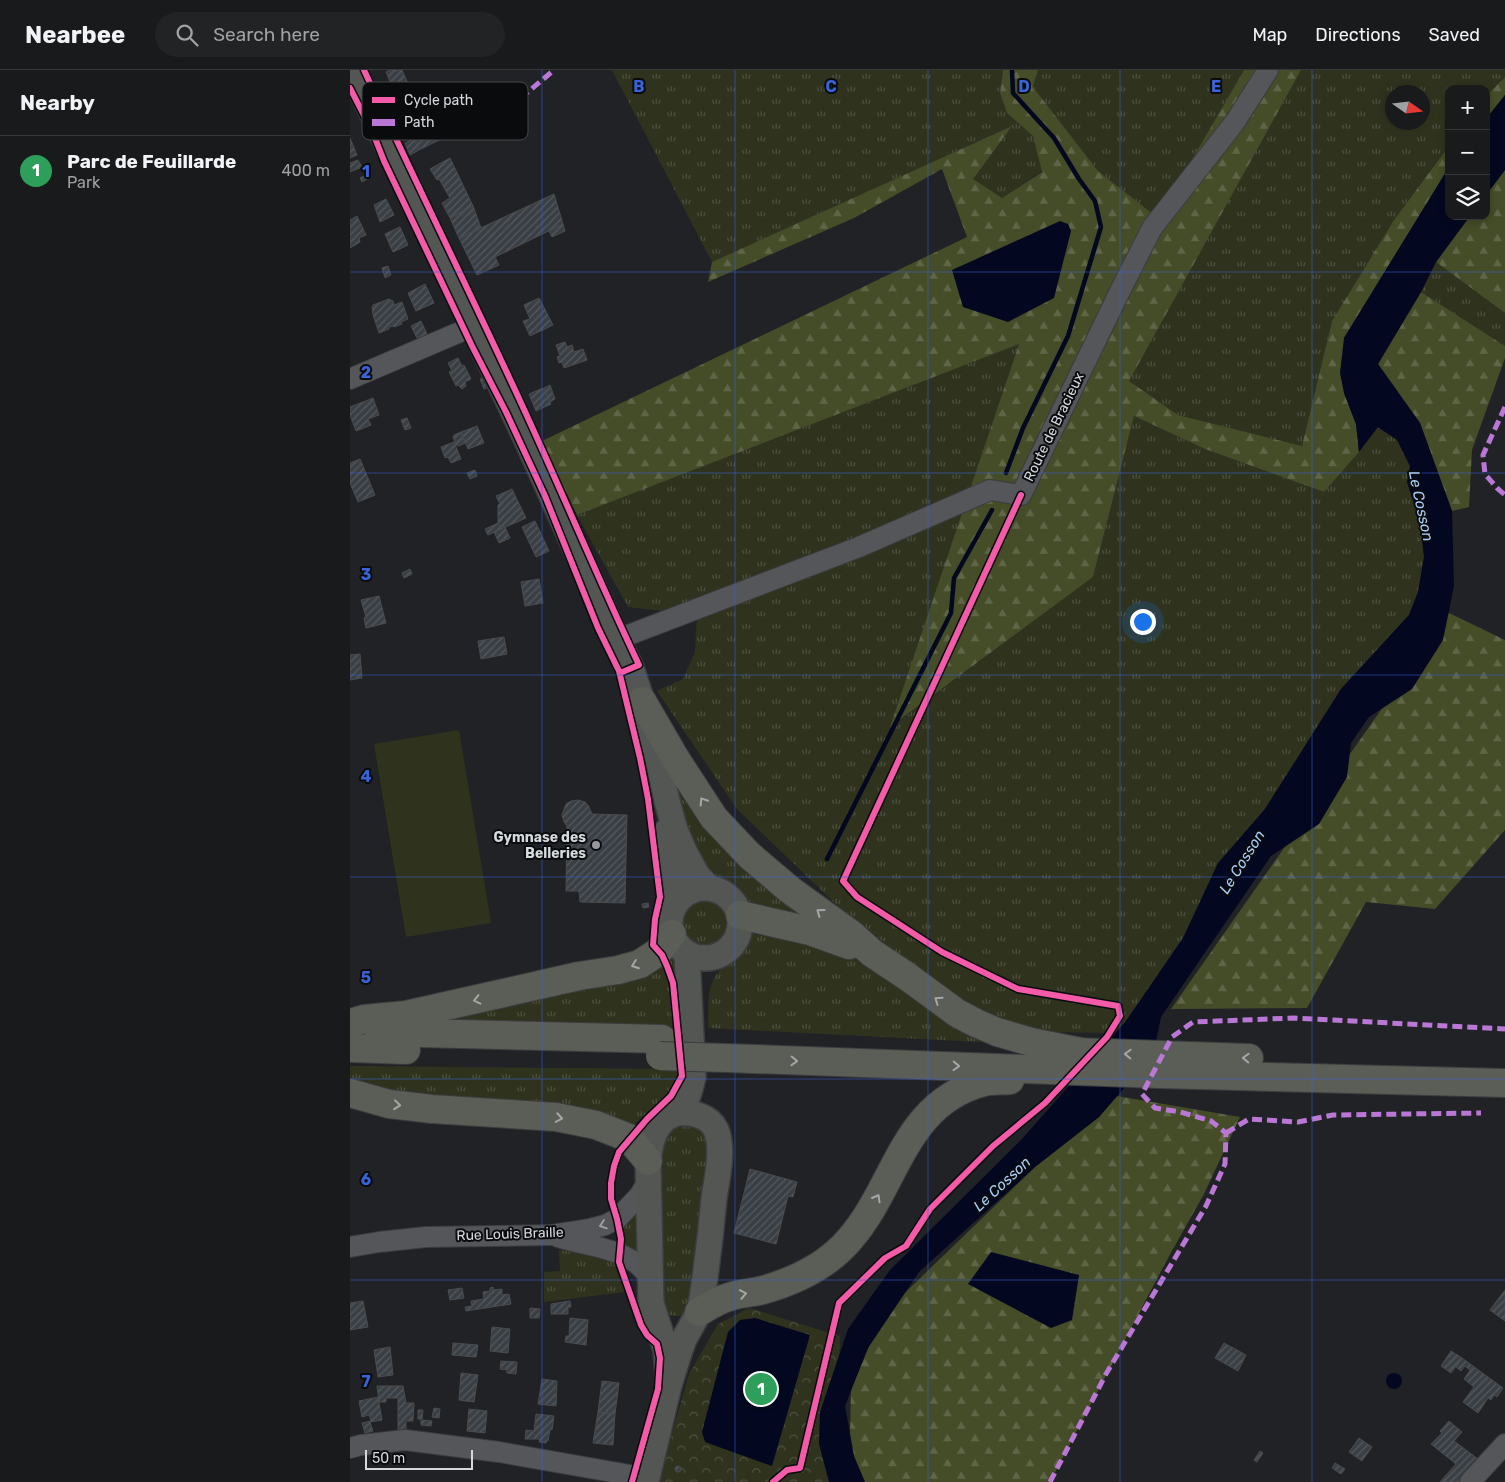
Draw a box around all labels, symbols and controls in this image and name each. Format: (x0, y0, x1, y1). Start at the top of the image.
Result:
search box (155, 12, 505, 57)
text: Nearbee (25, 21, 125, 49)
icon: search (173, 21, 201, 49)
text: Search here (213, 23, 320, 46)
text: Map (1252, 24, 1287, 46)
text: Directions (1315, 24, 1401, 46)
text: Saved (1429, 24, 1480, 46)
text: B (633, 77, 645, 96)
text: C (825, 77, 837, 96)
text: D (1018, 77, 1030, 96)
text: E (1211, 77, 1221, 96)
legend (362, 82, 528, 140)
north arrow (1385, 85, 1430, 130)
map controls (1445, 85, 1490, 220)
button: + (1445, 85, 1490, 130)
text: Nearby (20, 90, 95, 115)
text: Cycle path (404, 92, 473, 109)
text: Path (404, 114, 435, 131)
button: − (1445, 130, 1490, 175)
text: Parc de Feuillarde (67, 150, 236, 173)
text: 1 (32, 161, 40, 180)
text: 400 m (282, 161, 330, 180)
text: 1 (362, 162, 370, 181)
text: Park (67, 173, 100, 192)
button: layers (1445, 175, 1490, 220)
text: 2 (361, 363, 371, 382)
street label: Route de Bracieux (1020, 369, 1088, 484)
water label: Le Cosson (1405, 469, 1437, 543)
text: 3 (361, 565, 371, 584)
your location (1130, 609, 1156, 635)
text: 4 (361, 767, 372, 786)
one-way arrow (700, 798, 709, 807)
water label: Le Cosson (1215, 827, 1269, 897)
place label: Gymnase des Belleries (494, 829, 586, 862)
marker: Gymnase des Belleries (590, 839, 602, 851)
one-way arrow (816, 909, 826, 918)
one-way arrow (631, 959, 640, 969)
text: 5 (361, 968, 371, 987)
one-way arrow (472, 994, 481, 1005)
one-way arrow (935, 997, 944, 1006)
one-way arrow (1124, 1048, 1132, 1059)
one-way arrow (1242, 1052, 1250, 1063)
one-way arrow (790, 1055, 798, 1066)
one-way arrow (952, 1061, 960, 1072)
one-way arrow (394, 1099, 402, 1110)
one-way arrow (555, 1112, 563, 1122)
water label: Le Cosson (970, 1153, 1034, 1215)
text: 6 (361, 1170, 371, 1189)
one-way arrow (871, 1194, 881, 1203)
one-way arrow (599, 1219, 607, 1229)
street label: Rue Louis Braille (456, 1224, 564, 1244)
one-way arrow (739, 1289, 748, 1299)
pin: 1 (745, 1370, 777, 1408)
text: 7 (361, 1372, 371, 1391)
scale bar (365, 1447, 472, 1470)
text: 50 m (372, 1450, 405, 1467)

